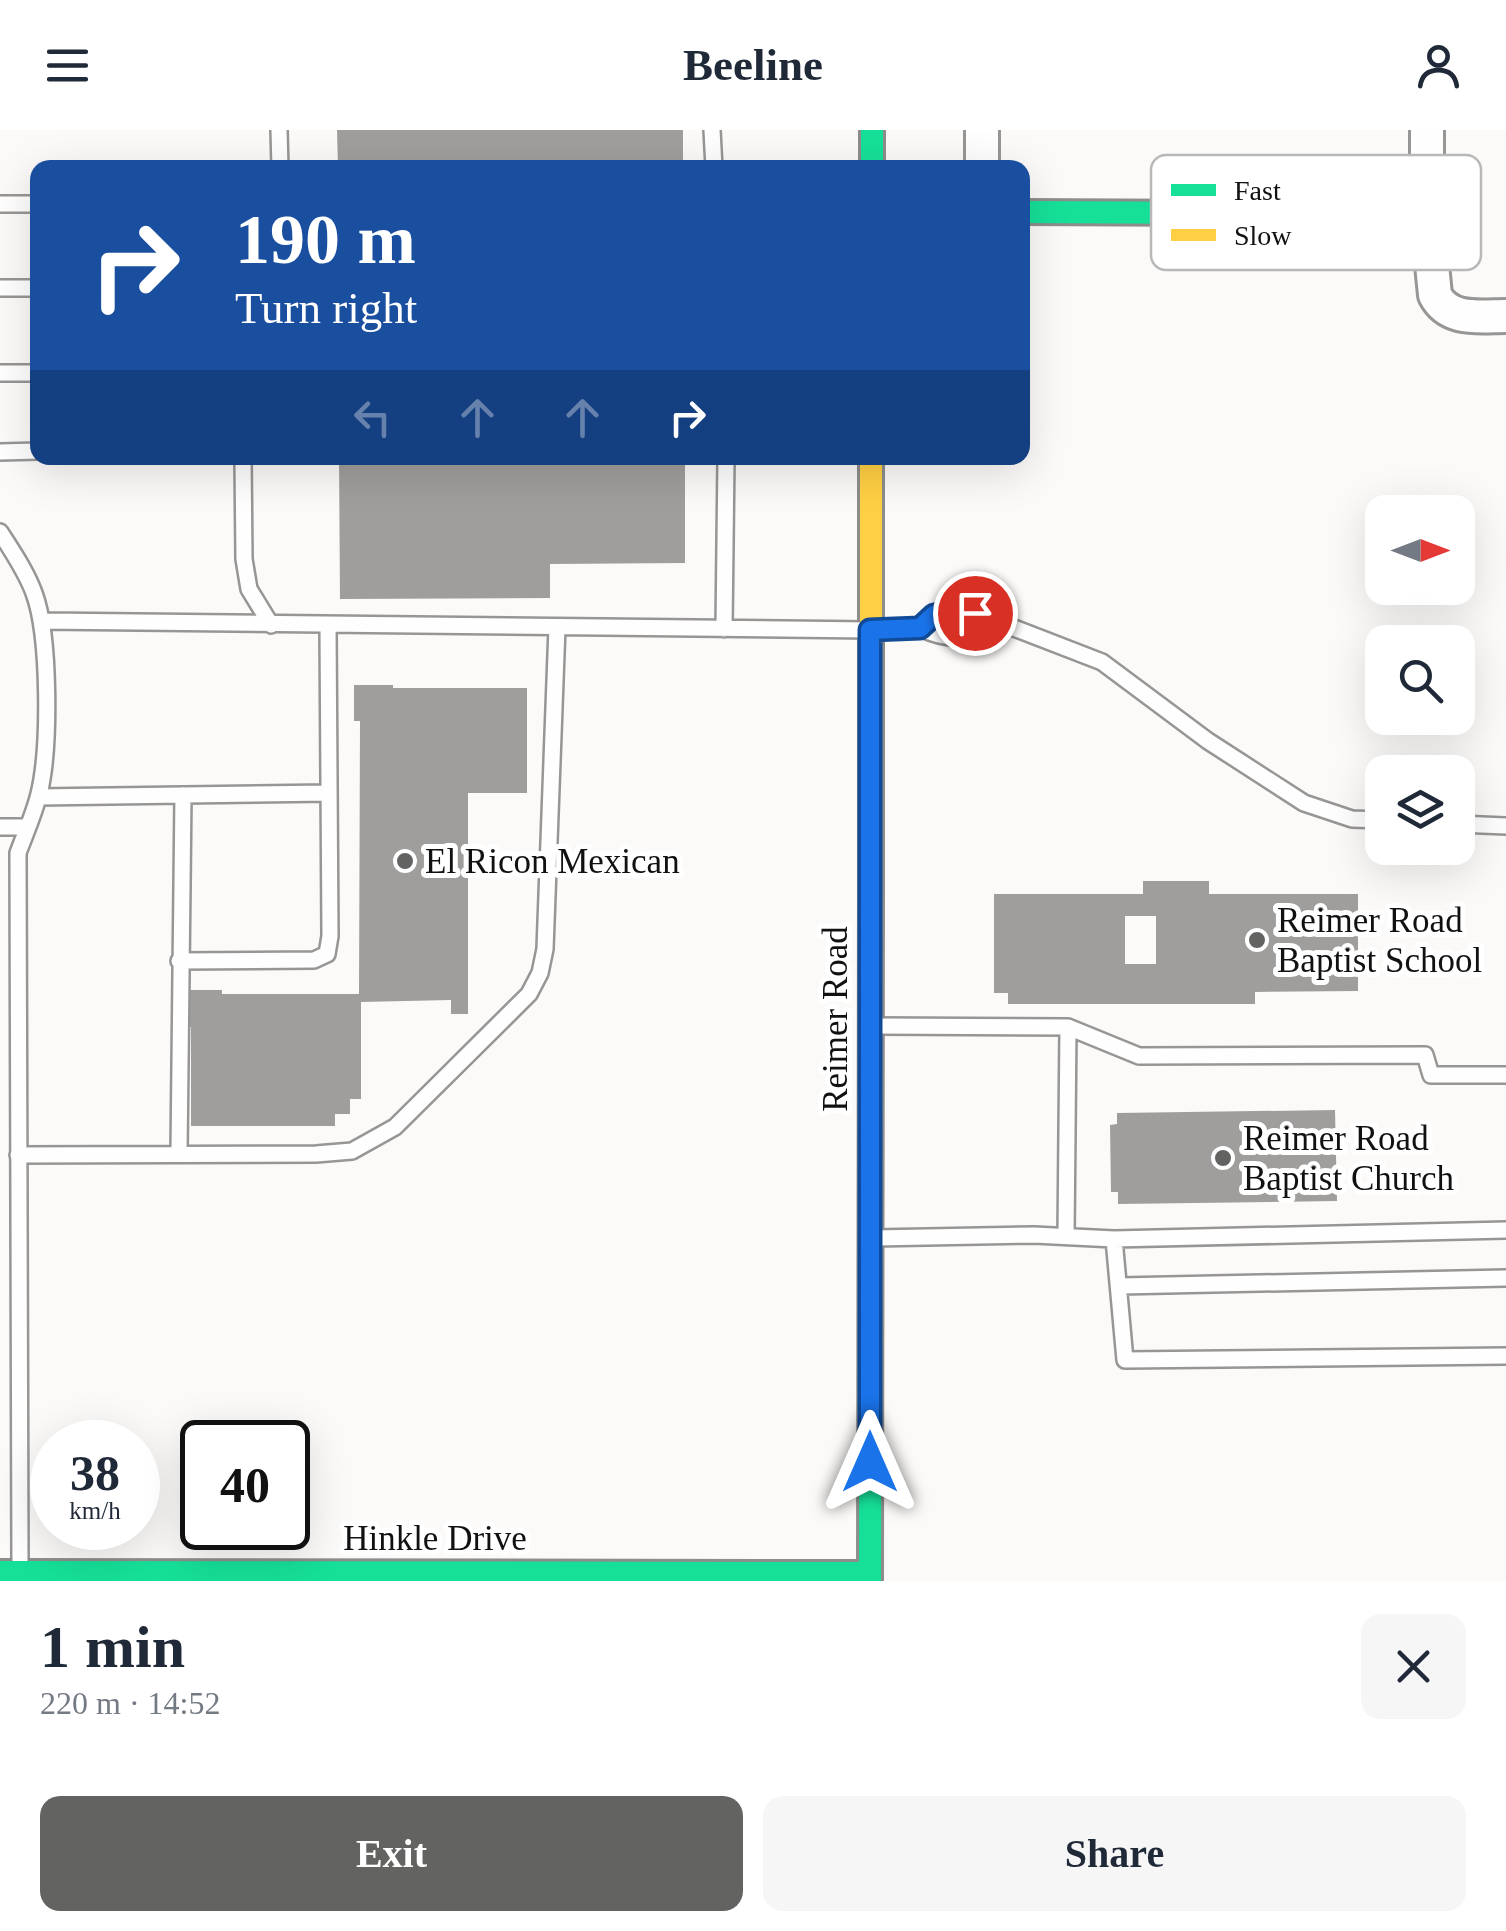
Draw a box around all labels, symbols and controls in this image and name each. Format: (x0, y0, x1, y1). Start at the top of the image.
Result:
icon: menu (40, 38, 95, 93)
icon: person (1411, 38, 1466, 93)
text: Beeline (683, 40, 823, 90)
legend (1151, 155, 1481, 270)
text: Fast (1234, 175, 1281, 206)
icon: right (70, 200, 200, 330)
text: 190 m (235, 201, 416, 278)
text: Slow (1234, 220, 1292, 251)
text: Turn right (235, 283, 417, 333)
icon: left (345, 390, 400, 445)
icon: ahead (450, 390, 505, 445)
icon: ahead (555, 390, 610, 445)
icon: right (660, 390, 715, 445)
north arrow (1365, 495, 1475, 605)
map controls (1365, 495, 1475, 865)
pin (933, 571, 1018, 656)
icon: arrive (948, 586, 1003, 641)
button: search (1365, 625, 1475, 735)
button: layers (1365, 755, 1475, 865)
place label: El Ricon Mexican (425, 842, 680, 881)
marker: El Ricon Mexican (394, 850, 416, 872)
place label: Reimer Road Baptist School (1277, 901, 1482, 980)
street label: Reimer Road (816, 926, 855, 1112)
marker: Reimer Road Baptist School (1246, 929, 1268, 951)
place label: Reimer Road Baptist Church (1243, 1119, 1454, 1198)
marker: Reimer Road Baptist Church (1212, 1147, 1234, 1169)
position arrow (818, 1410, 922, 1514)
speed limit sign: 40 (180, 1420, 310, 1550)
text: 38 (70, 1445, 120, 1501)
text: km/h (69, 1497, 121, 1524)
street label: Hinkle Drive (343, 1519, 527, 1558)
text: 1 min (40, 1614, 185, 1680)
button: close (1361, 1614, 1466, 1719)
text: 220 m · 14:52 (40, 1685, 220, 1721)
button: Exit (40, 1796, 743, 1911)
button: Share (763, 1796, 1466, 1911)

